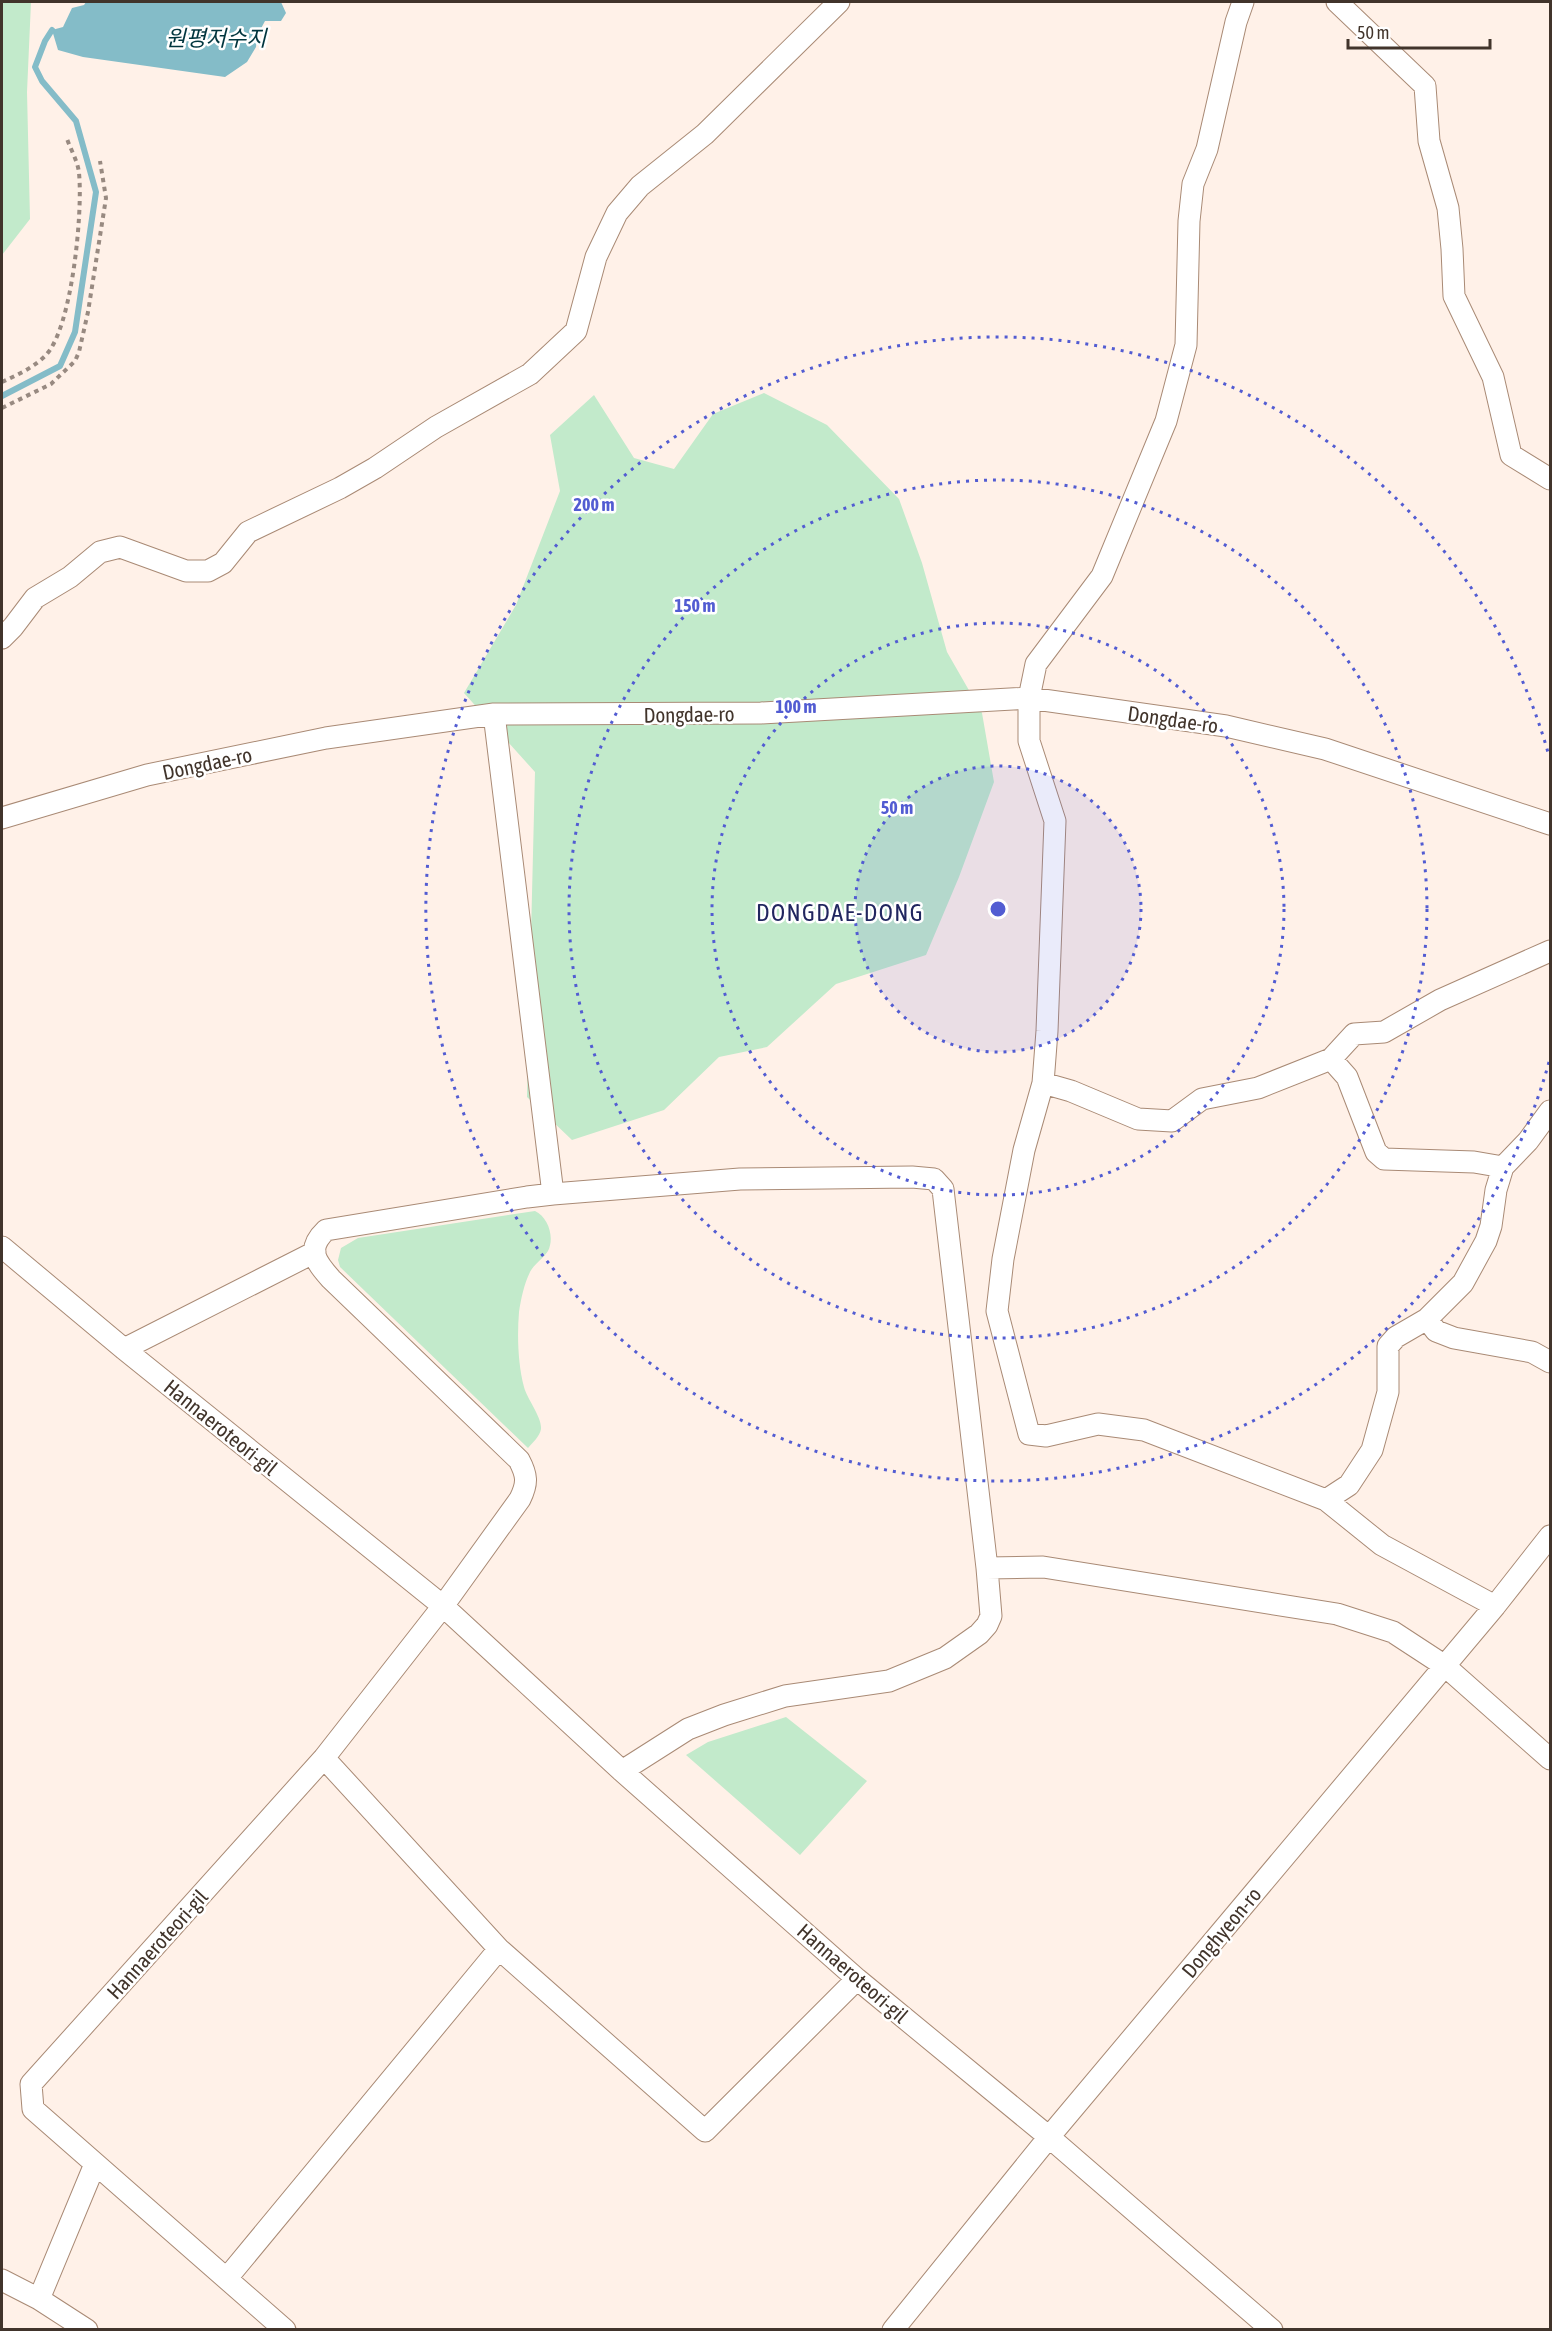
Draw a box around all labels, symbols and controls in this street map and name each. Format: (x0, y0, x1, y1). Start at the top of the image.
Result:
scale bar (1348, 12, 1490, 50)
text: 50 m (1357, 22, 1389, 43)
water label: 원평저수지 (165, 25, 268, 51)
text: 200 m (574, 494, 614, 515)
text: 150 m (675, 595, 715, 616)
text: 100 m (776, 696, 816, 717)
street label: Dongdae-ro (643, 701, 735, 727)
street label: Dongdae-ro (1126, 701, 1220, 737)
street label: Dongdae-ro (160, 742, 254, 784)
text: 50 m (881, 797, 913, 818)
district label: DONGDAE-DONG (756, 899, 924, 926)
centre of rings (988, 899, 1008, 919)
street label: Hannaeroteori-gil (160, 1374, 283, 1480)
street label: Donghyeon-ro (1176, 1882, 1266, 1982)
street label: Hannaeroteori-gil (102, 1884, 213, 2004)
street label: Hannaeroteori-gil (793, 1918, 913, 2028)

